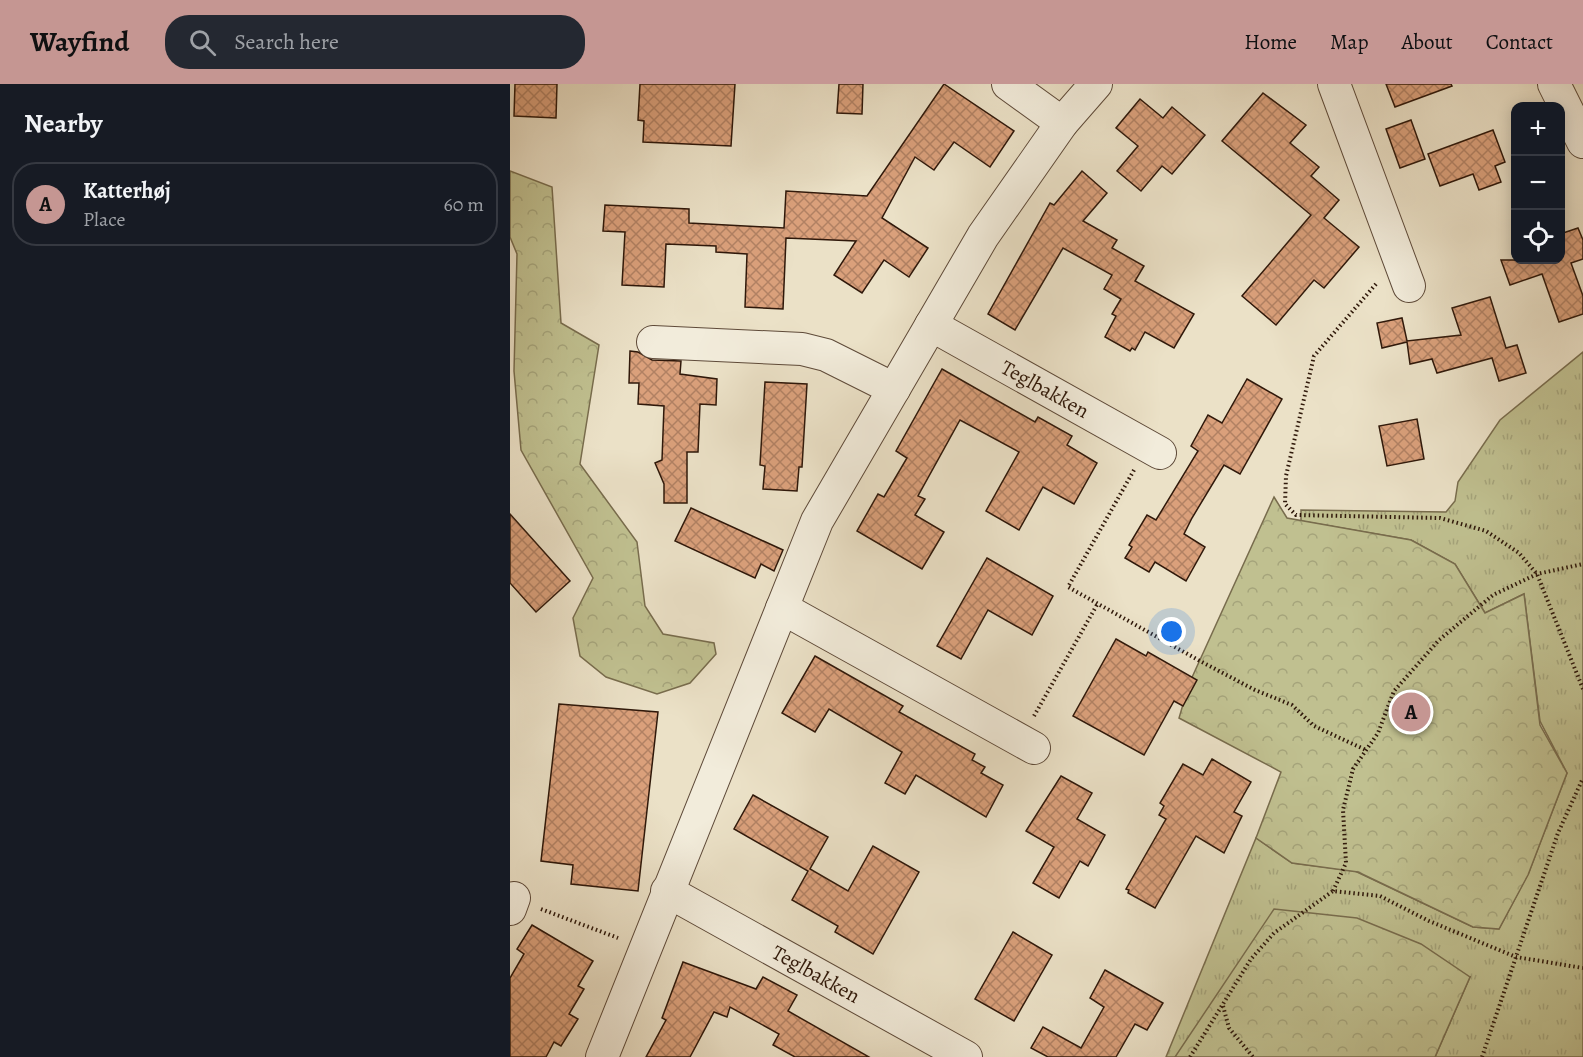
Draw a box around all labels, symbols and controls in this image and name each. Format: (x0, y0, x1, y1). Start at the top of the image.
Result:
search box (165, 15, 585, 69)
text: Wayfind (30, 23, 129, 61)
icon: search (186, 26, 219, 59)
text: Search here (234, 27, 339, 57)
text: Home (1244, 28, 1297, 56)
text: Map (1330, 28, 1368, 56)
text: About (1401, 28, 1453, 56)
text: Contact (1486, 28, 1553, 56)
map controls (1511, 102, 1565, 264)
button: + (1511, 102, 1565, 156)
text: Nearby (24, 106, 103, 141)
button: − (1511, 156, 1565, 210)
text: Katterhøj (83, 176, 171, 206)
text: A (39, 191, 52, 218)
text: 60 m (444, 191, 484, 218)
text: Place (83, 206, 125, 233)
button: locate (1511, 210, 1565, 264)
street label: Teglbakken (996, 353, 1094, 425)
your location (1157, 617, 1186, 646)
pin: A (1392, 690, 1430, 734)
street label: Teglbakken (767, 938, 865, 1010)

